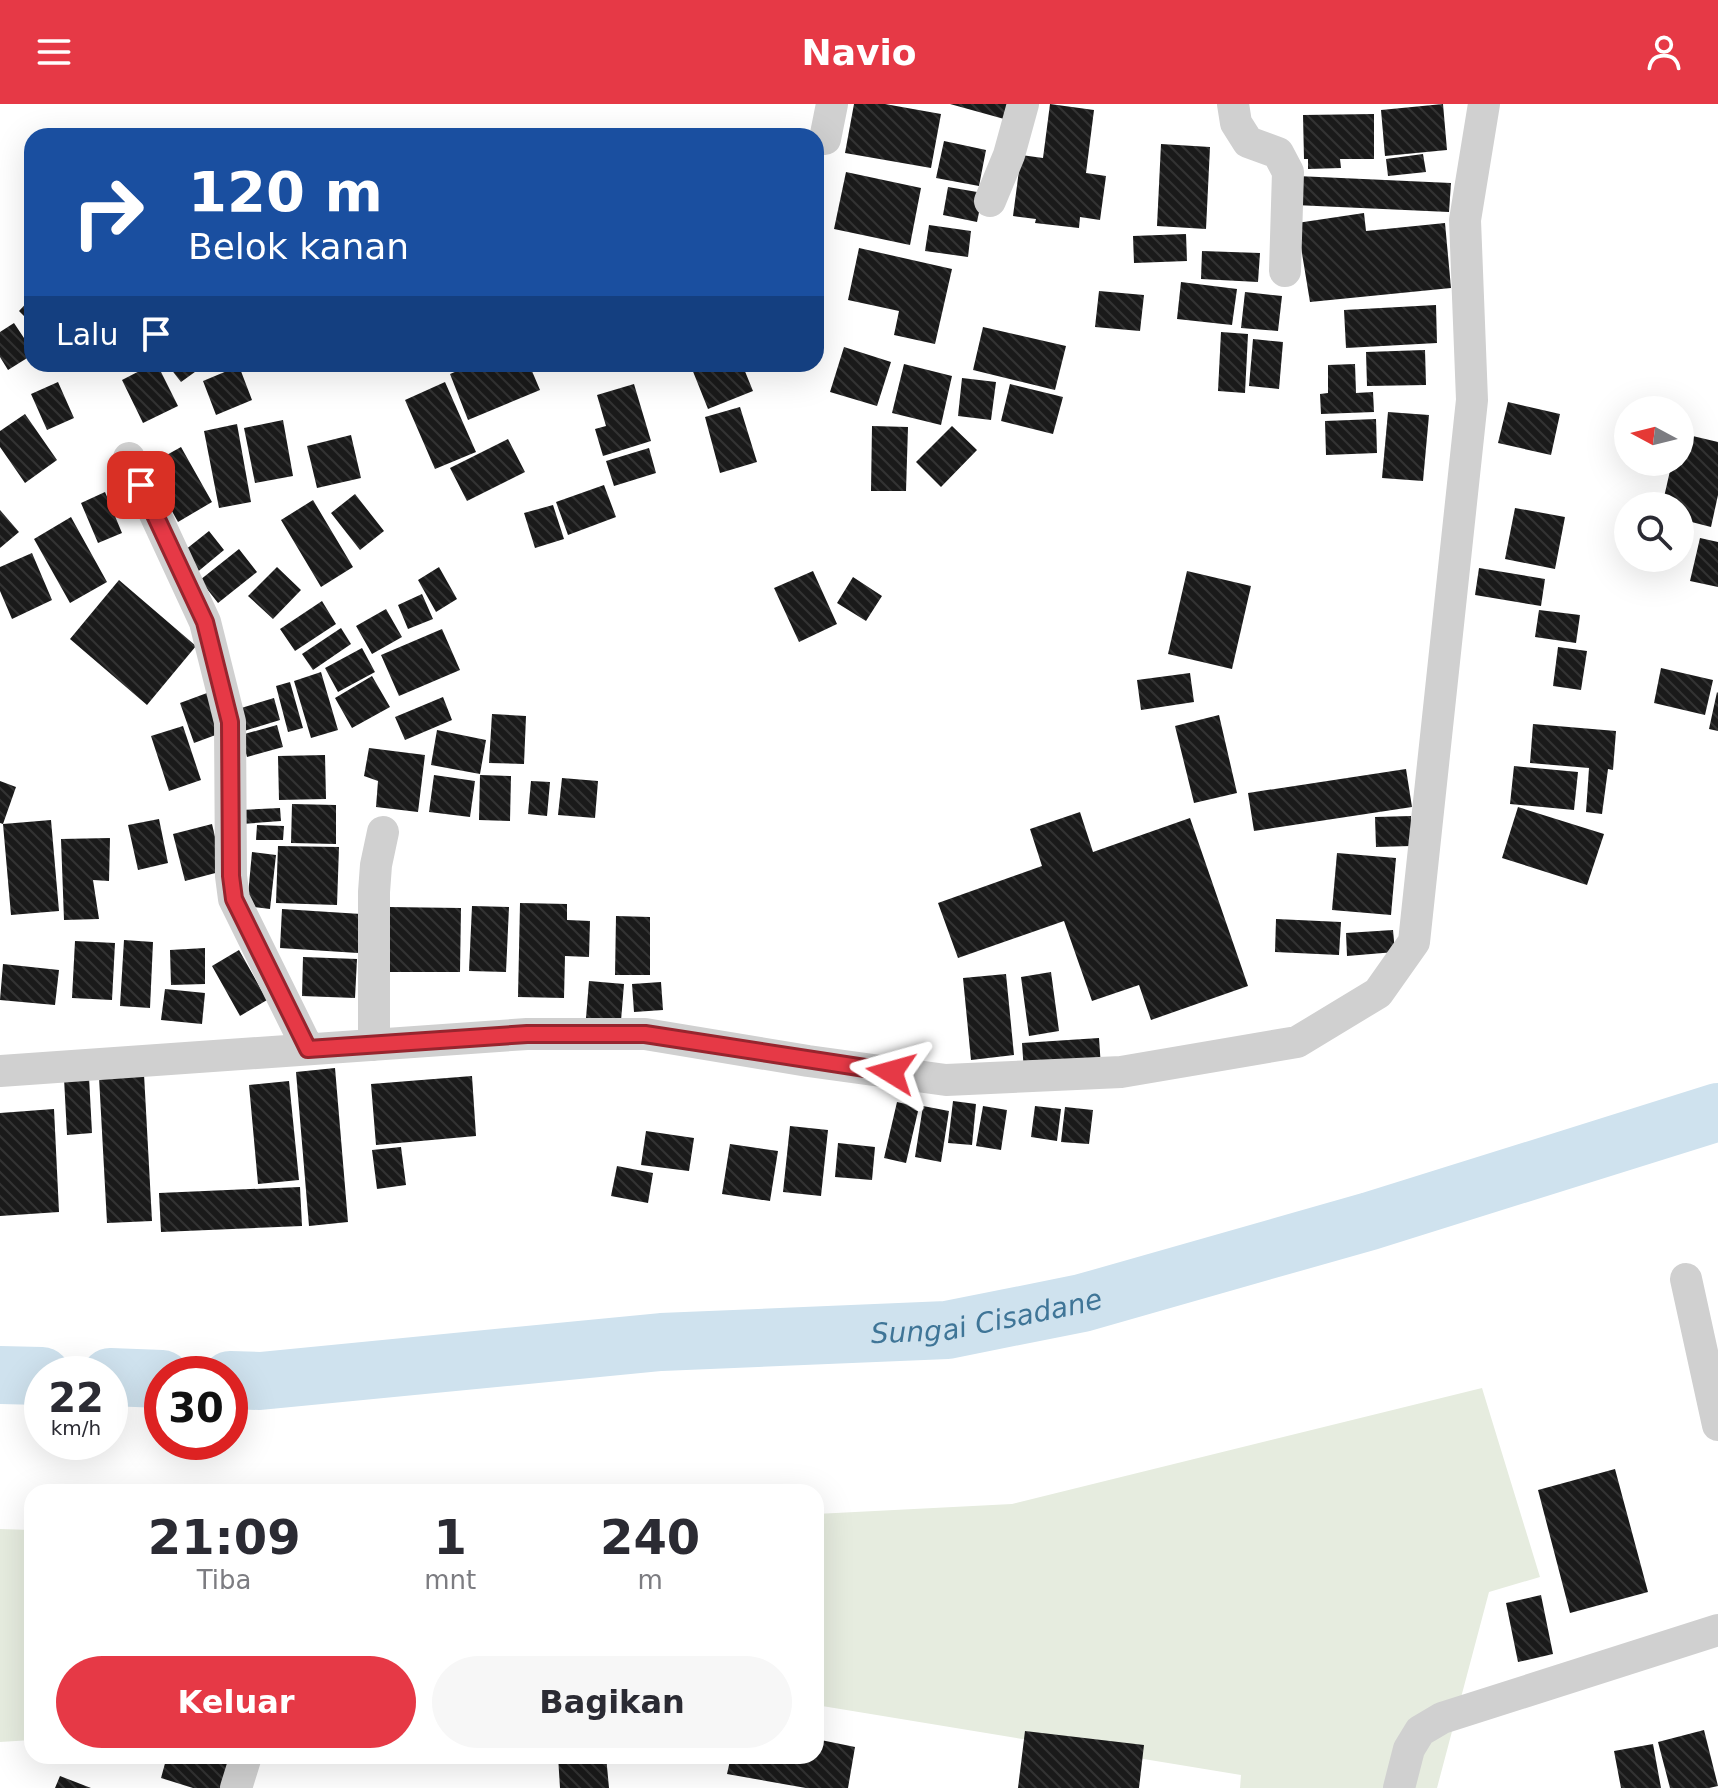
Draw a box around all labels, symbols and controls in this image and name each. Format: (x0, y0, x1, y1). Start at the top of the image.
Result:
icon: menu (32, 30, 76, 74)
icon: person (1642, 30, 1686, 74)
text: Navio (802, 32, 916, 73)
text: 120 m (188, 159, 383, 224)
icon: right (56, 160, 160, 264)
text: Belok kanan (188, 226, 409, 267)
icon: arrive (134, 312, 178, 356)
text: Lalu (56, 317, 118, 352)
north arrow (1614, 396, 1694, 476)
map controls (1614, 396, 1694, 572)
pin (107, 451, 175, 519)
icon: arrive (119, 463, 163, 507)
button: search (1614, 492, 1694, 572)
position arrow (849, 1030, 933, 1114)
water label: Sungai Cisadane (870, 1282, 1106, 1350)
speed limit sign: 30 (144, 1356, 248, 1460)
text: 22 (48, 1375, 104, 1421)
text: km/h (51, 1416, 101, 1440)
text: 21:09 (148, 1509, 301, 1565)
text: 1 (434, 1509, 467, 1565)
text: 240 (600, 1509, 700, 1565)
text: Tiba (197, 1565, 252, 1595)
text: mnt (424, 1565, 476, 1595)
text: m (637, 1565, 663, 1595)
button: Keluar (56, 1656, 416, 1748)
button: Bagikan (432, 1656, 792, 1748)

